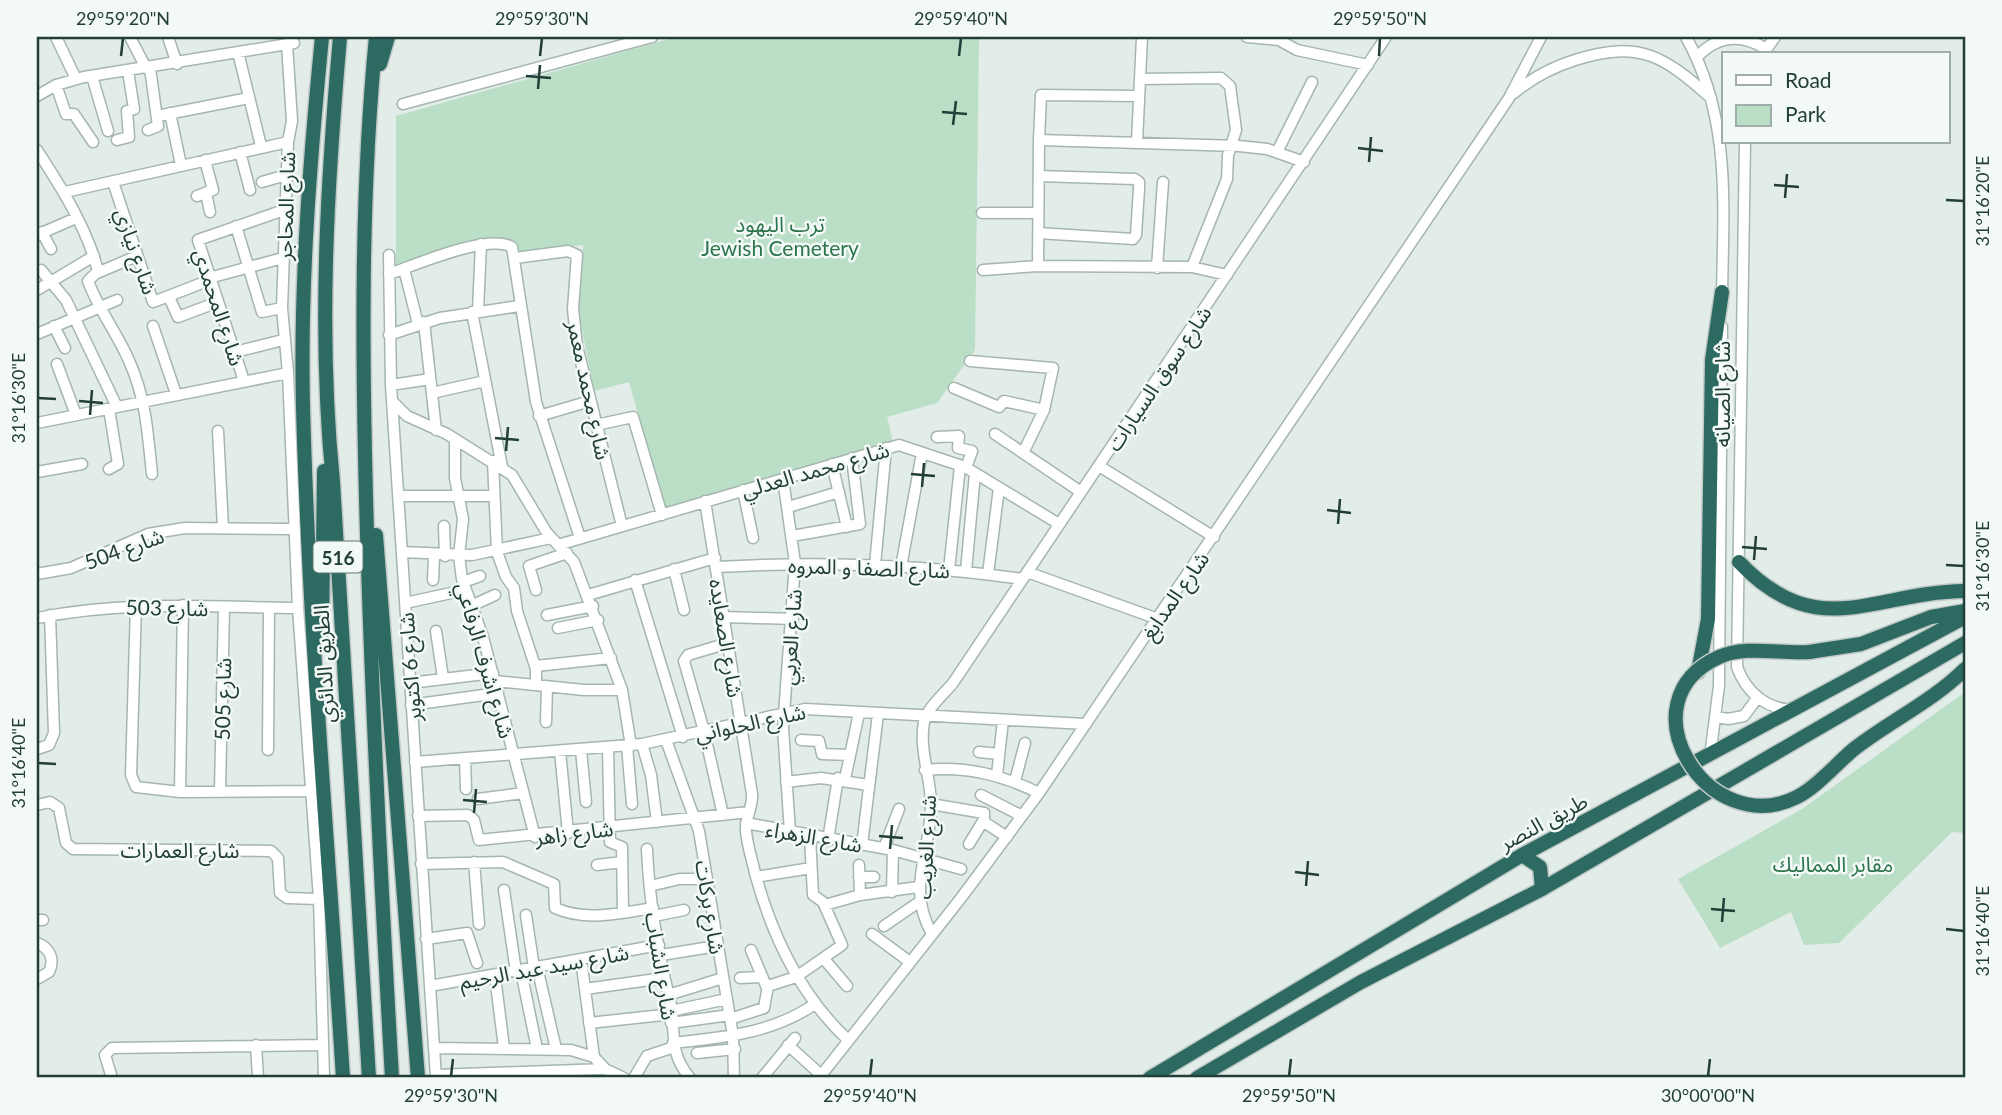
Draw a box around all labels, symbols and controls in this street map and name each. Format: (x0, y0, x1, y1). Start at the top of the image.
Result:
text: 29°59'20"N (76, 7, 170, 29)
text: 29°59'30"N (495, 7, 589, 29)
text: 29°59'40"N (914, 7, 1008, 29)
text: 29°59'50"N (1333, 7, 1427, 29)
legend (1722, 52, 1950, 144)
text: Road (1785, 67, 1832, 92)
text: Park (1785, 101, 1826, 126)
street label: شارع المحاجر (271, 151, 303, 262)
text: 31°16'20"E (1971, 156, 1993, 246)
street label: شارع نيازي (106, 205, 163, 299)
park label: ترب اليهود Jewish Cemetery (701, 211, 859, 260)
street label: شارع المحمدي (185, 245, 251, 370)
street label: شارع سوق السيارات (1100, 301, 1219, 458)
street label: شارع محمد معمر (559, 317, 617, 463)
street label: شارع الصيانه (1709, 341, 1738, 447)
text: 31°16'30"E (7, 353, 29, 443)
street label: شارع محمد العدلي (738, 436, 893, 507)
text: 31°16'30"E (1971, 521, 1993, 611)
street label: شارع 504 (81, 522, 169, 578)
road number: 516 (314, 542, 362, 572)
street label: شارع المدابغ (1135, 546, 1217, 646)
street label: شارع الصفا و المروه (787, 552, 950, 586)
street label: شارع الصعايده (701, 577, 749, 700)
street label: شارع اشرف الرفاعي (447, 579, 520, 742)
street label: شارع العربي (774, 588, 811, 686)
street label: شارع 503 (125, 594, 209, 624)
street label: الطريق الدائري (307, 604, 343, 724)
street label: شارع 6 اكتوبر (393, 611, 429, 723)
street label: شارع 505 (209, 657, 239, 741)
street label: شارع الحلواني (692, 698, 809, 751)
text: 31°16'40"E (7, 718, 29, 808)
street label: طريق النصر (1494, 787, 1592, 857)
street label: شارع الغريب (910, 794, 944, 900)
street label: شارع زاهر (532, 815, 615, 853)
street label: شارع الزهراء (763, 815, 864, 861)
street label: شارع العمارات (121, 837, 240, 866)
park label: مقابر المماليك (1773, 851, 1893, 877)
street label: شارع بركات (687, 858, 731, 957)
text: 31°16'40"E (1971, 886, 1993, 976)
street label: شارع الشباب (637, 910, 683, 1022)
street label: شارع سيد عبد الرحيم (457, 939, 631, 997)
text: 29°59'30"N (404, 1084, 498, 1106)
text: 29°59'40"N (823, 1084, 917, 1106)
text: 29°59'50"N (1242, 1084, 1336, 1106)
text: 30°00'00"N (1661, 1084, 1755, 1106)

